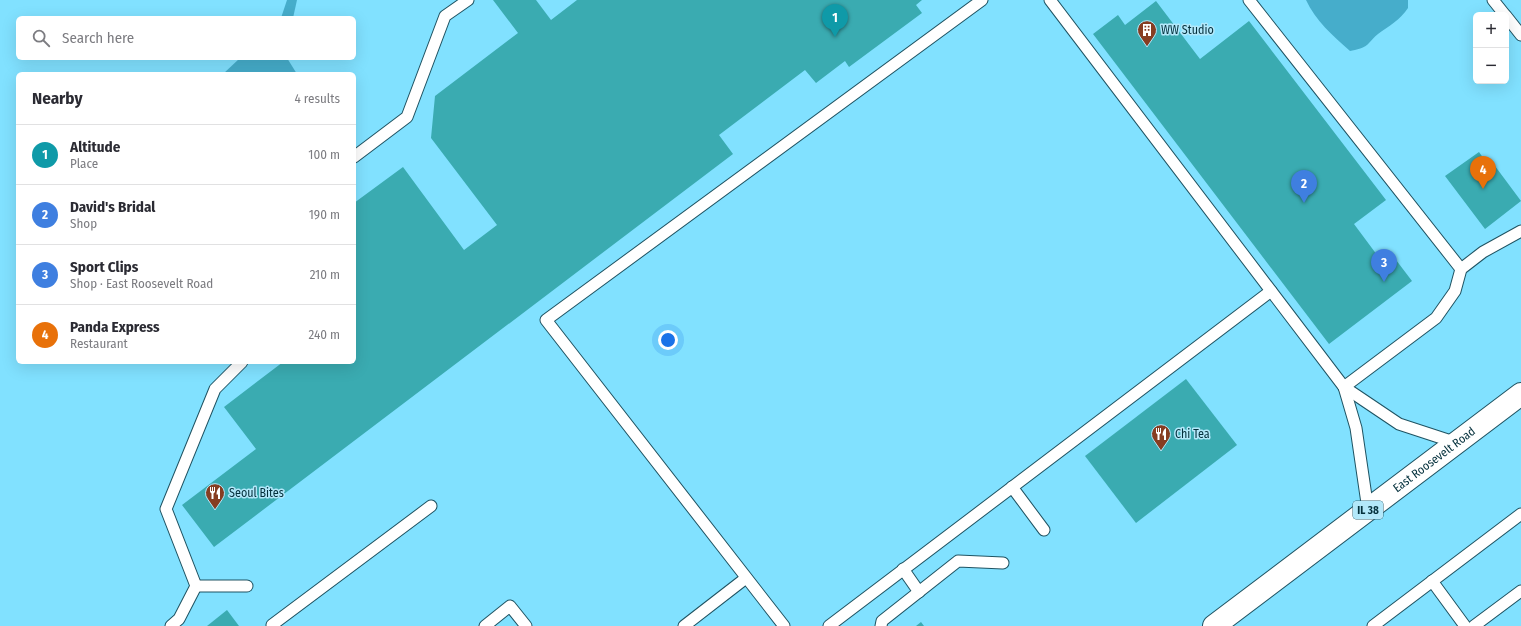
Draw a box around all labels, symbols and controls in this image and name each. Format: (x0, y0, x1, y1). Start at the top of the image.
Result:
pin: 1 (822, 4, 848, 37)
map controls (1473, 12, 1509, 84)
button: + (1473, 12, 1509, 48)
search box (16, 16, 356, 60)
building icon: WW Studio (1136, 19, 1158, 47)
place label: WW Studio (1161, 23, 1214, 37)
icon: search (30, 27, 52, 49)
text: Search here (62, 29, 134, 47)
button: − (1473, 48, 1509, 84)
text: Nearby (32, 88, 83, 109)
text: 4 results (294, 91, 340, 106)
text: Altitude (70, 138, 120, 156)
text: 1 (42, 147, 48, 162)
text: 100 m (308, 147, 340, 162)
text: Place (70, 156, 98, 171)
pin: 4 (1470, 156, 1496, 189)
pin: 2 (1291, 170, 1317, 203)
text: David's Bridal (70, 198, 155, 216)
text: 2 (42, 207, 48, 222)
text: 190 m (309, 207, 340, 222)
text: Shop (70, 216, 97, 231)
pin: 3 (1371, 249, 1397, 282)
text: Sport Clips (70, 258, 138, 276)
text: 3 (42, 267, 48, 282)
text: 210 m (310, 267, 340, 282)
text: Shop · East Roosevelt Road (70, 276, 213, 291)
text: Panda Express (70, 318, 160, 336)
text: 4 (42, 327, 48, 342)
text: 240 m (308, 327, 340, 342)
your location (658, 330, 678, 350)
text: Restaurant (70, 336, 128, 351)
restaurant icon: Chi Tea (1150, 423, 1172, 451)
street label: East Roosevelt Road (1390, 424, 1478, 495)
place label: Chi Tea (1175, 427, 1210, 441)
restaurant icon: Seoul Bites (204, 482, 226, 510)
place label: Seoul Bites (229, 486, 284, 500)
road number: IL 38 (1353, 501, 1383, 519)

